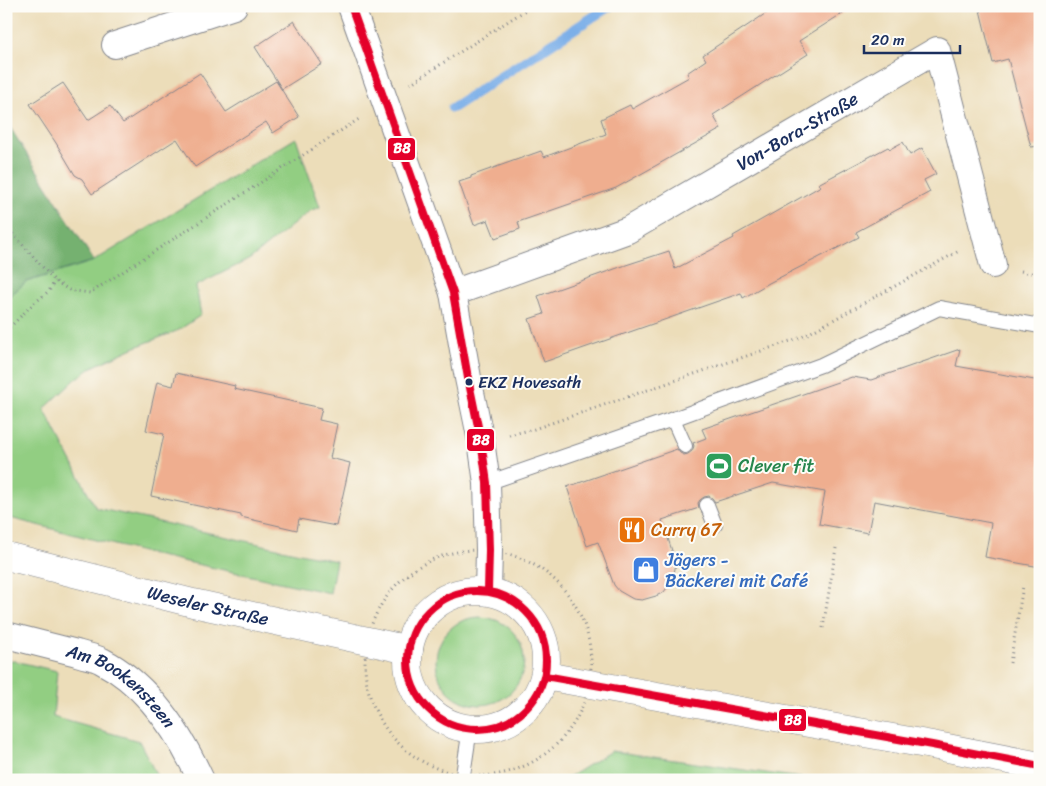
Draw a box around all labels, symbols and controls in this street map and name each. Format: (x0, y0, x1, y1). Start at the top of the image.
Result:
scale bar (864, 22, 960, 54)
text: 20 m (871, 27, 905, 53)
street label: Von-Bora-Straße (730, 83, 865, 180)
text: B8 (393, 136, 411, 161)
line badge: B8 (387, 137, 416, 161)
place label: EKZ Hovesath (478, 367, 582, 397)
marker: EKZ Hovesath (464, 377, 474, 387)
line badge: B8 (466, 428, 495, 452)
text: B8 (472, 428, 490, 453)
place label: Clever fit (738, 450, 815, 482)
sports icon: Clever fit (704, 451, 734, 481)
place label: Curry 67 (651, 514, 723, 546)
restaurant icon: Curry 67 (617, 515, 647, 545)
place label: Jägers - Bäckerei mit Café (664, 544, 808, 597)
shop icon: Jägers - Bäckerei mit Café (631, 555, 661, 585)
street label: Weseler Straße (144, 576, 272, 635)
street label: Am Bookensteen (62, 635, 184, 735)
line badge: B8 (778, 708, 807, 732)
text: B8 (784, 708, 802, 733)

